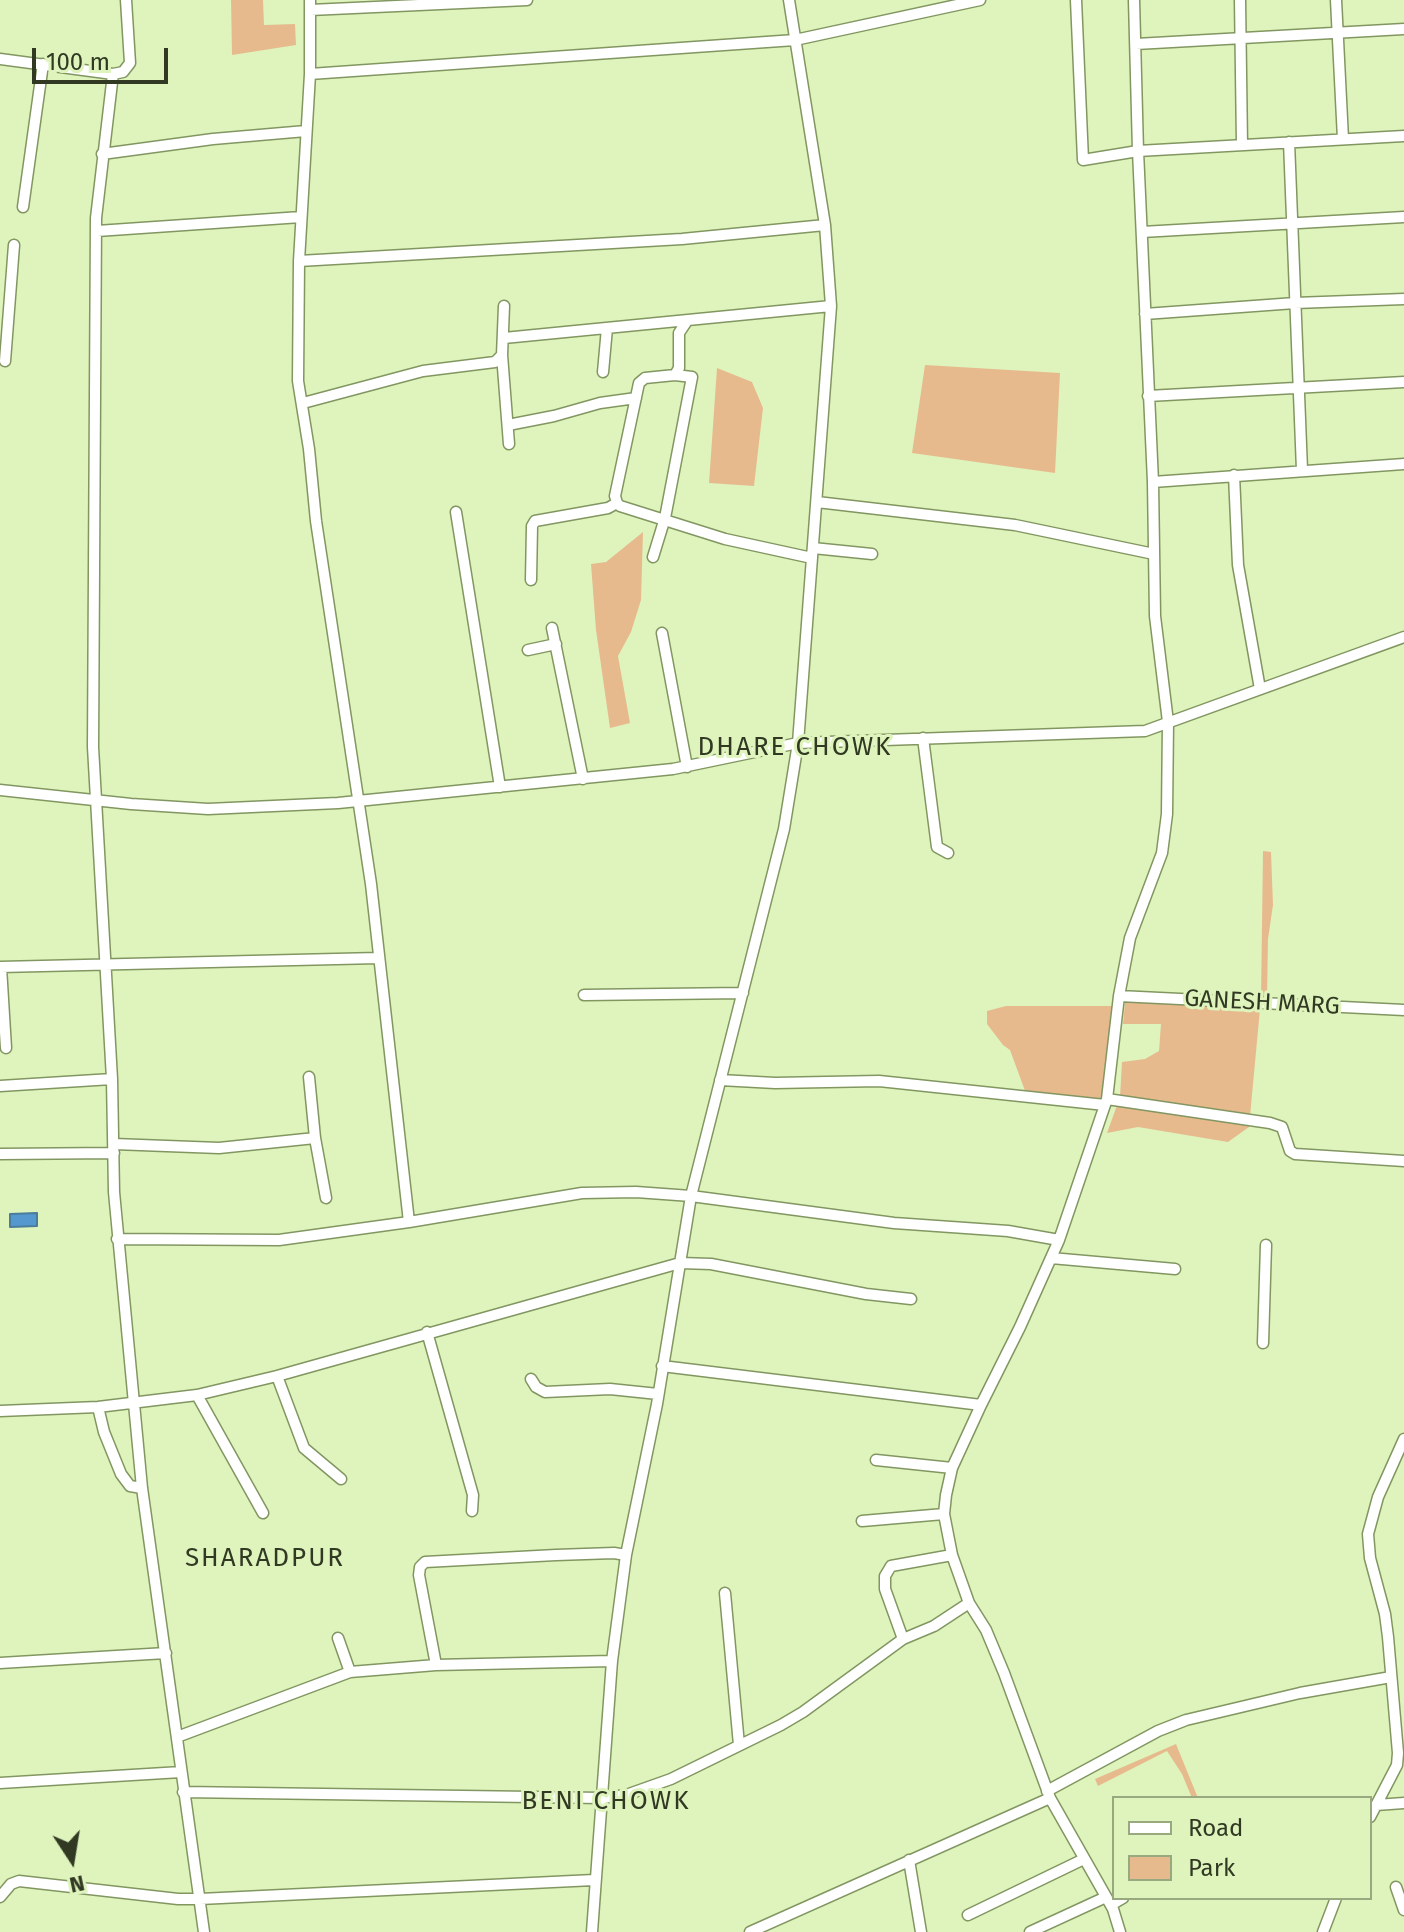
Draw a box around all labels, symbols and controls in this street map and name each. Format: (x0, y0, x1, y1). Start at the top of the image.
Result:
scale bar (36, 32, 172, 82)
text: 100 m (46, 48, 110, 76)
district label: DHARE CHOWK (698, 732, 892, 764)
street label: GANESH MARG (1184, 985, 1340, 1021)
district label: SHARADPUR (185, 1543, 345, 1575)
district label: BENI CHOWK (521, 1786, 691, 1818)
legend (1112, 1796, 1372, 1900)
text: Road (1188, 1814, 1243, 1842)
north arrow (32, 1820, 112, 1900)
text: Park (1188, 1854, 1235, 1882)
text: N (67, 1869, 87, 1899)

